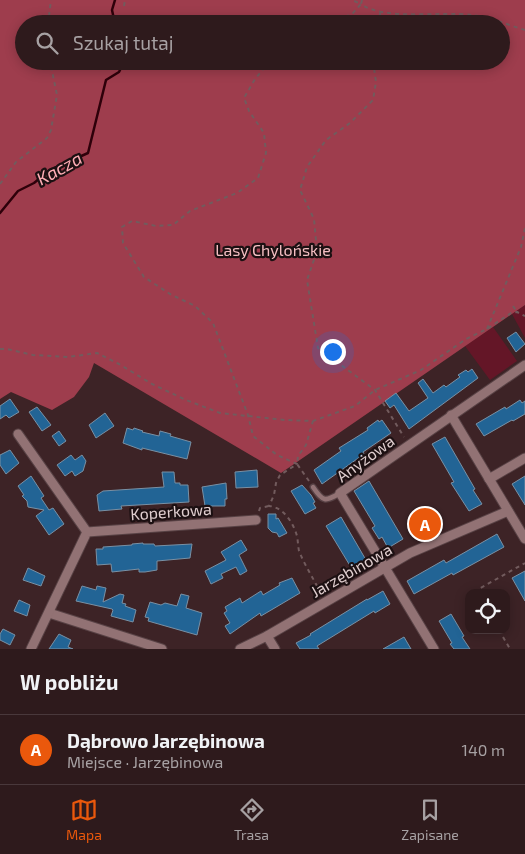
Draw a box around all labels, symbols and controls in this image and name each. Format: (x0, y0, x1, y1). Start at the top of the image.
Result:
search box (15, 15, 510, 70)
icon: search (33, 29, 61, 57)
text: Szukaj tutaj (73, 31, 173, 54)
water label: Kacza (32, 147, 86, 189)
park label: Lasy Chylońskie (215, 240, 331, 259)
your location (320, 339, 346, 365)
street label: Anyżowa (332, 431, 398, 485)
street label: Koperkowa (130, 499, 212, 523)
pin: A (409, 505, 441, 543)
street label: Jarzębinowa (307, 539, 395, 601)
map controls (465, 589, 510, 634)
button: locate (465, 589, 510, 634)
text: W pobliżu (20, 669, 119, 694)
text: Dąbrowo Jarzębinowa (67, 729, 265, 752)
text: A (31, 740, 41, 759)
text: 140 m (462, 740, 505, 759)
text: Miejsce · Jarzębinowa (67, 752, 223, 771)
tab: Mapa (66, 796, 102, 843)
tab: Trasa (234, 796, 269, 843)
tab: Zapisane (401, 796, 459, 843)

